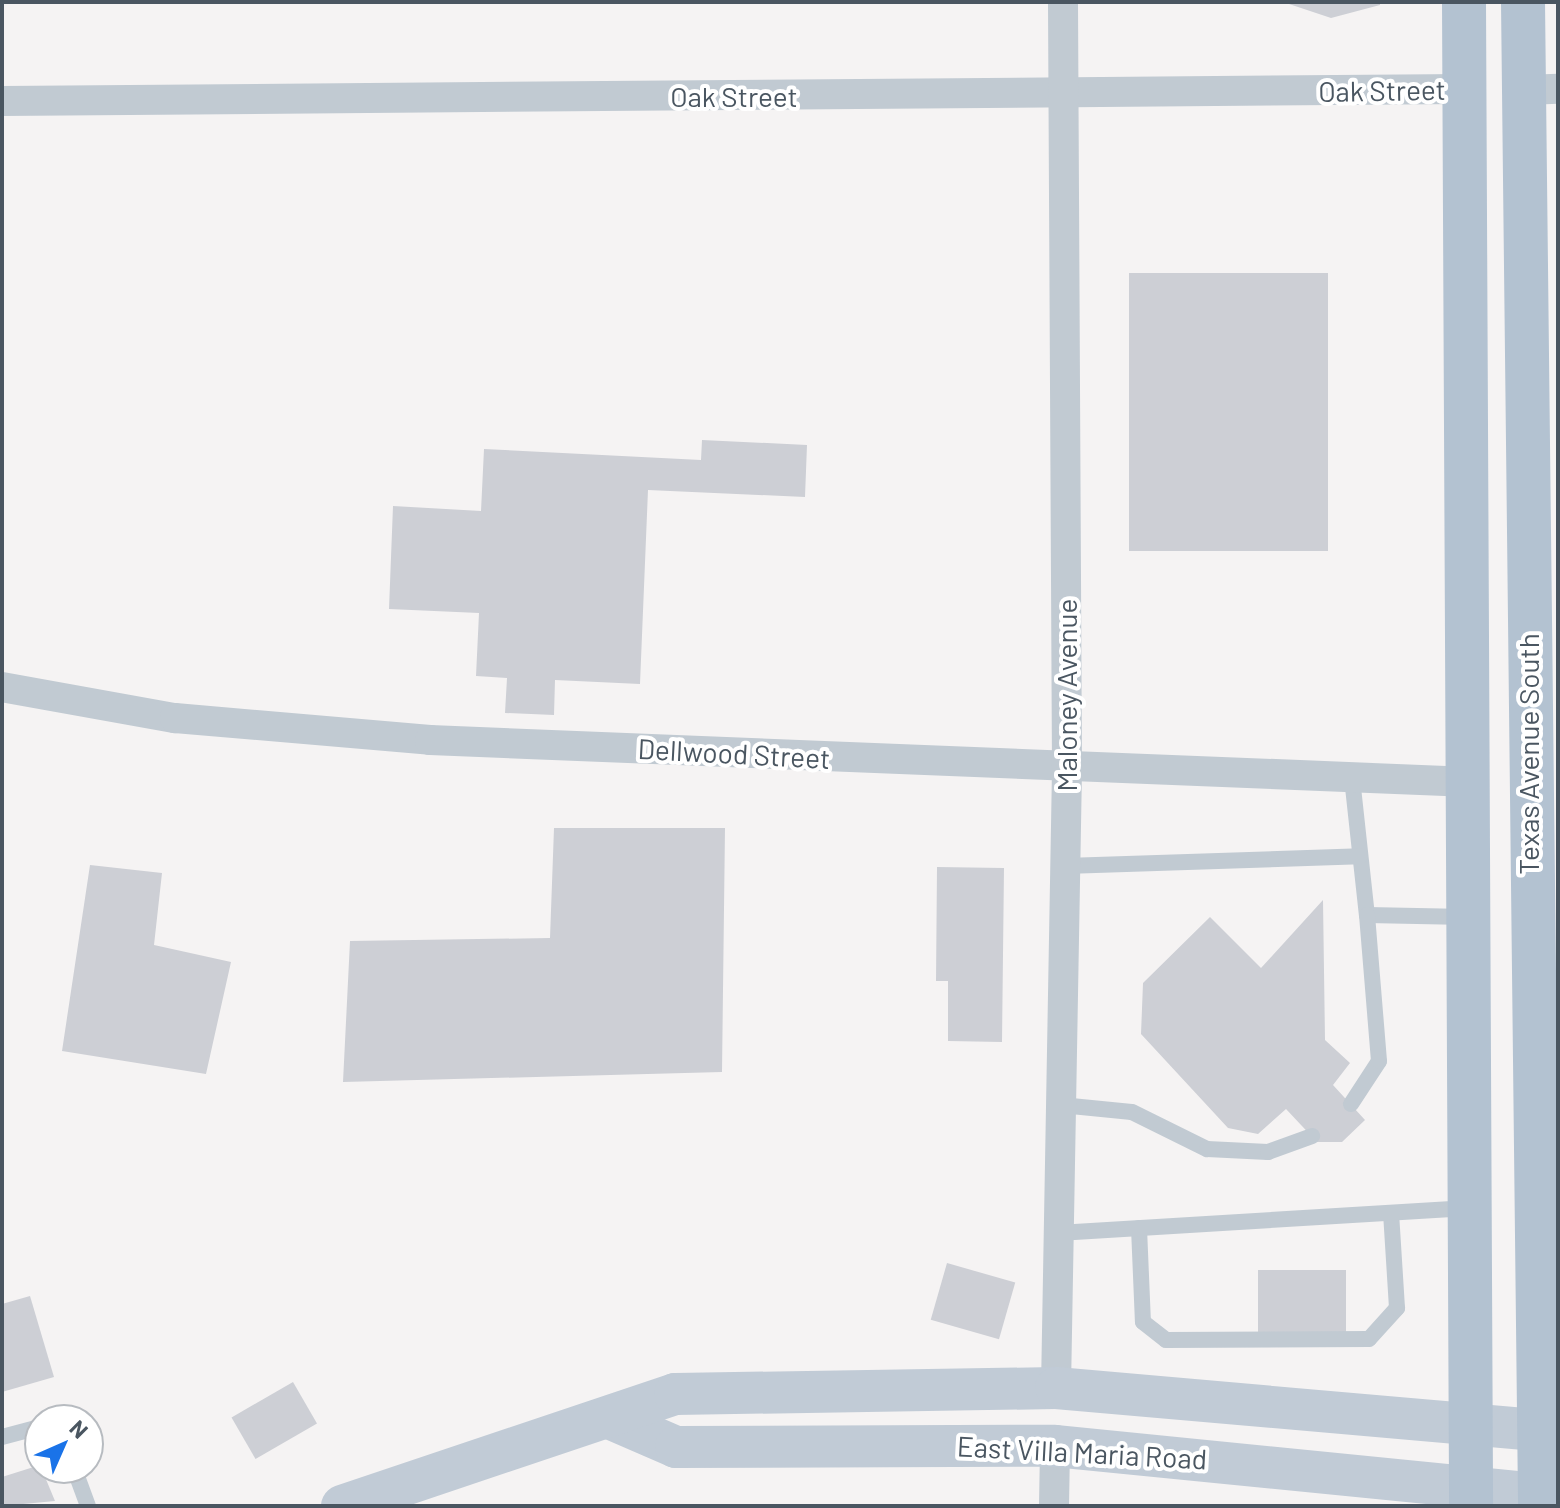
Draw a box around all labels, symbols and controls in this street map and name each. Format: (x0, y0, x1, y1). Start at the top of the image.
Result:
street label: Oak Street (1318, 72, 1446, 108)
street label: Oak Street (670, 79, 798, 113)
street label: Maloney Avenue (1049, 599, 1083, 791)
street label: Texas Avenue South (1511, 633, 1545, 875)
street label: Dellwood Street (637, 731, 831, 775)
north arrow (24, 1404, 104, 1484)
text: N (65, 1414, 94, 1443)
street label: East Villa Maria Road (956, 1429, 1208, 1475)

